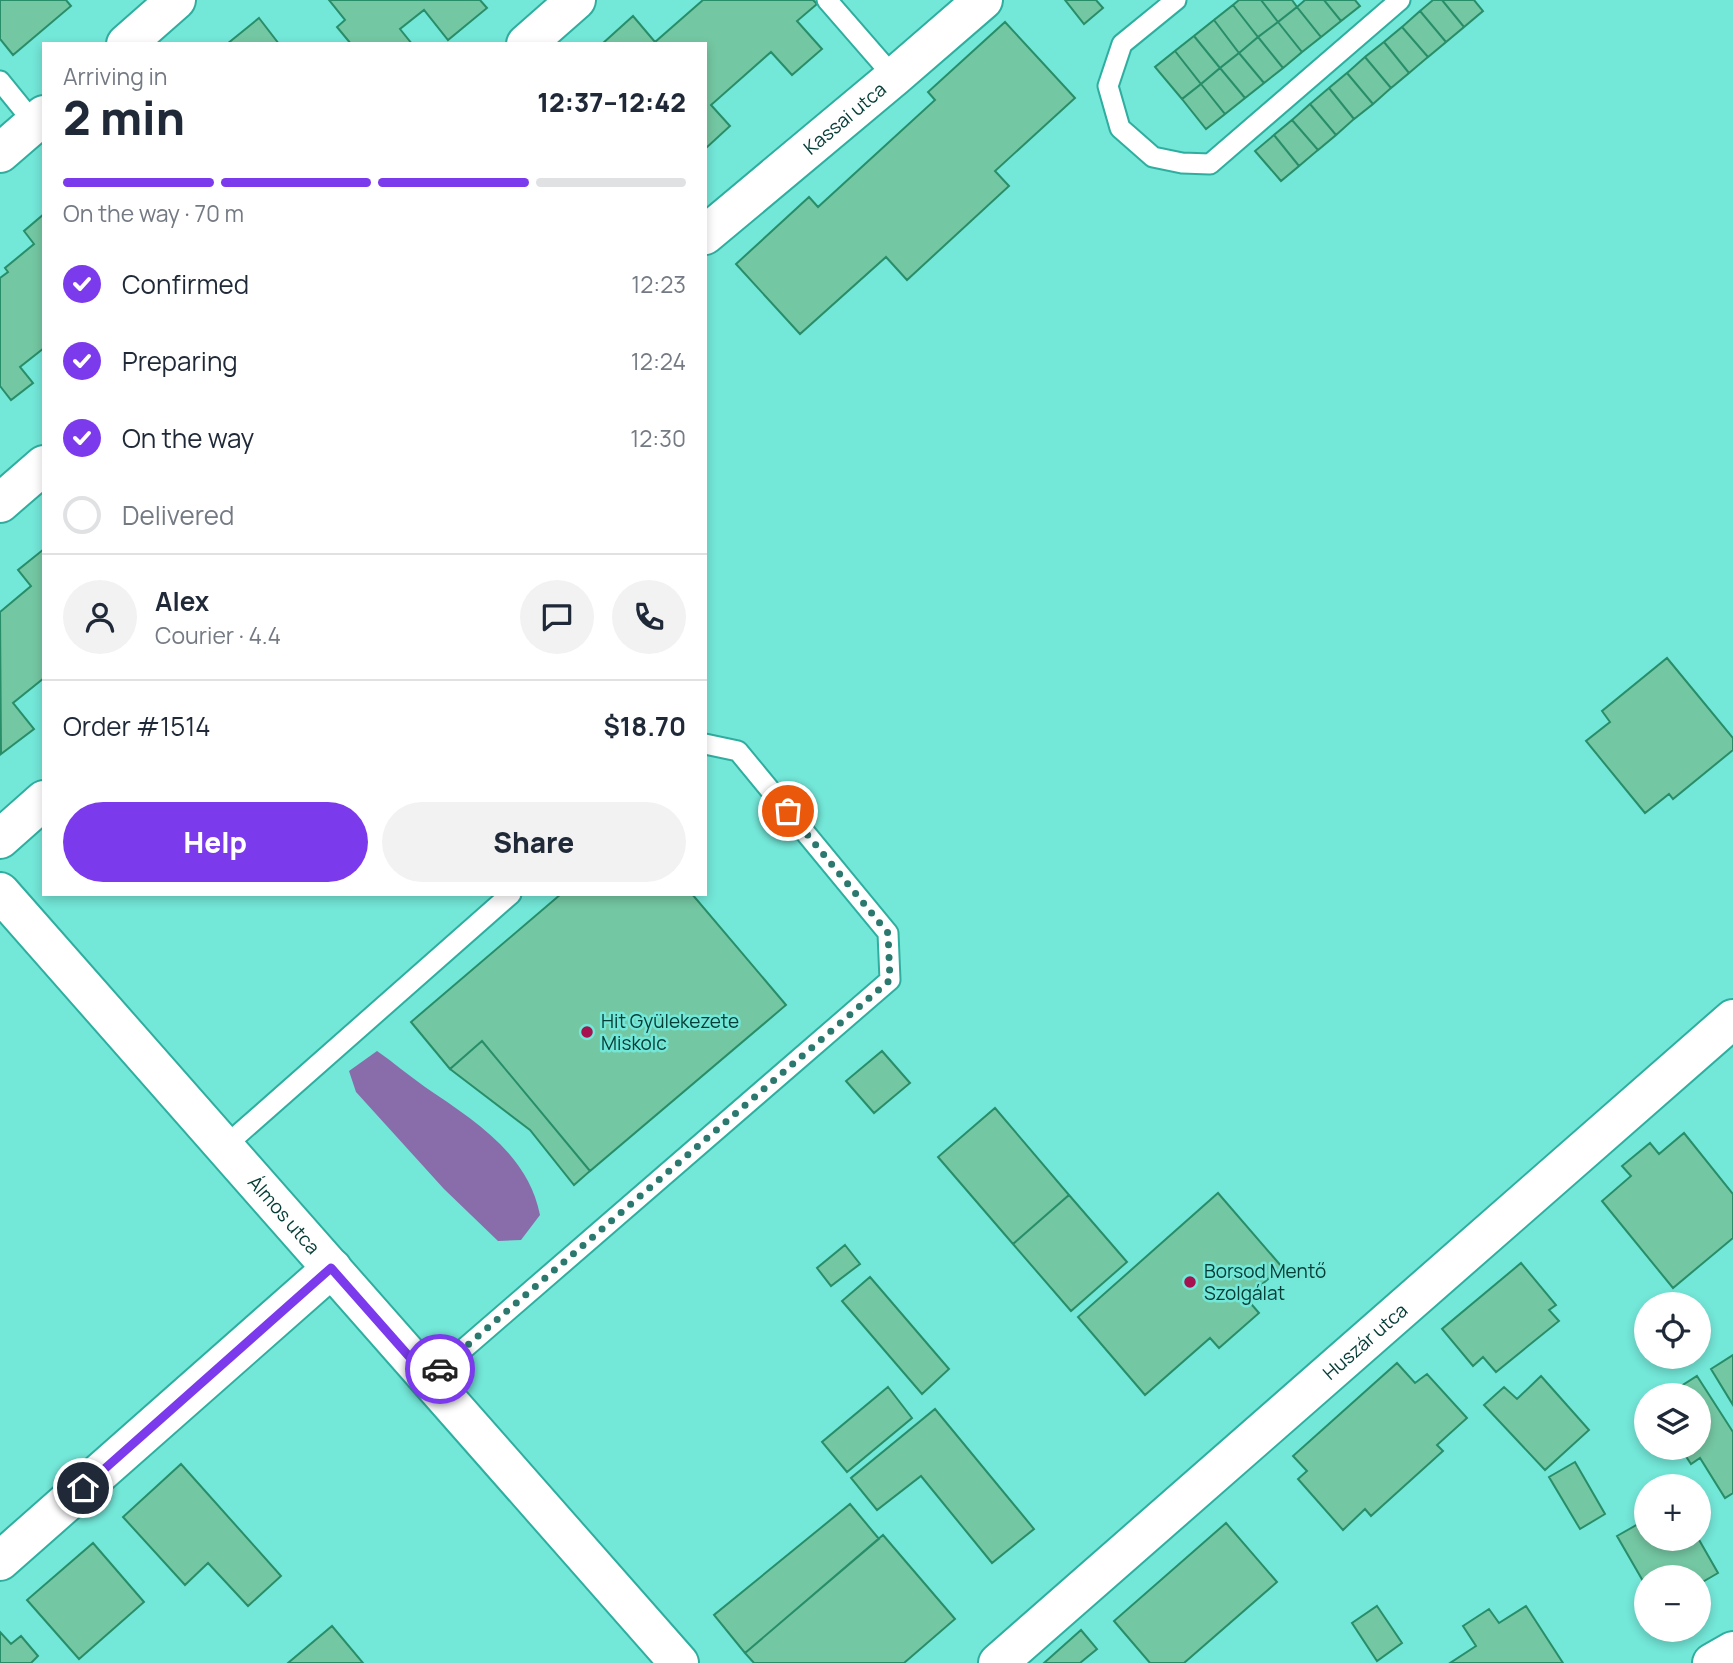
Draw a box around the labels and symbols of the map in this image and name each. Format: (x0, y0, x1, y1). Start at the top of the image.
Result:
street label: Kassai utca (798, 76, 891, 160)
pin (758, 781, 818, 841)
place label: Hit Gyülekezete Miskolc (601, 1008, 739, 1056)
marker: Hit Gyülekezete Miskolc (579, 1024, 595, 1040)
street label: Álmos utca (242, 1170, 326, 1260)
place label: Borsod Mentő Szolgálat (1204, 1258, 1326, 1306)
marker: Borsod Mentő Szolgálat (1182, 1274, 1198, 1290)
street label: Huszár utca (1317, 1297, 1413, 1386)
courier (405, 1334, 475, 1404)
pin (53, 1458, 113, 1518)

